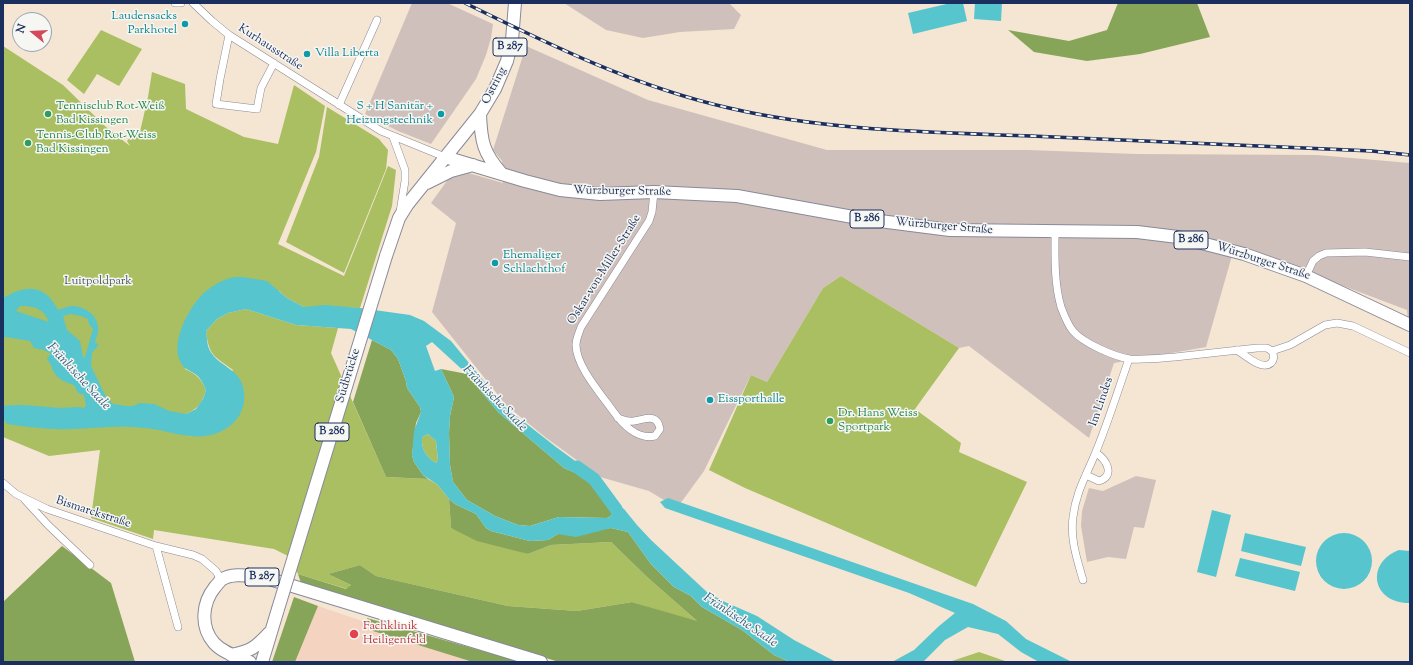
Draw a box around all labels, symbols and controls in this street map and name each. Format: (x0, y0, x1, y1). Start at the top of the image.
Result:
place label: Laudensacks Parkhotel (111, 10, 177, 38)
north arrow (12, 12, 52, 52)
marker: Laudensacks Parkhotel (180, 19, 190, 29)
text: N (13, 22, 31, 35)
street label: Kurhausstraße (235, 22, 305, 74)
road number: B 287 (493, 38, 527, 56)
place label: Villa Liberta (315, 47, 379, 61)
marker: Villa Liberta (302, 49, 312, 59)
street label: Ostring (480, 65, 510, 107)
place label: Tennisclub Rot-Weiß Bad Kissingen (56, 100, 165, 128)
place label: S + H Sanitär + Heizungstechnik (346, 100, 433, 128)
marker: Tennisclub Rot-Weiß Bad Kissingen (43, 109, 53, 119)
marker: S + H Sanitär + Heizungstechnik (436, 109, 446, 119)
place label: Tennis-Club Rot-Weiss Bad Kissingen (36, 129, 156, 157)
marker: Tennis-Club Rot-Weiss Bad Kissingen (23, 138, 33, 148)
street label: Würzburger Straße (573, 184, 671, 200)
road number: B 286 (850, 210, 884, 228)
street label: Oskar-von-Miller-Straße (565, 212, 645, 328)
street label: Würzburger Straße (895, 216, 993, 238)
road number: B 286 (1174, 231, 1208, 249)
street label: Würzburger Straße (1214, 240, 1312, 284)
place label: Ehemaliger Schlachthof (503, 249, 565, 277)
marker: Ehemaliger Schlachthof (490, 258, 500, 268)
park label: Luitpoldpark (64, 275, 132, 289)
water label: Fränkische Saale (43, 340, 113, 414)
street label: Südbrücke (334, 347, 364, 405)
water label: Fränkische Saale (459, 363, 529, 435)
street label: Im Lindes (1087, 376, 1117, 428)
place label: Eissporthalle (718, 393, 785, 407)
marker: Eissporthalle (705, 395, 715, 405)
place label: Dr. Hans Weiss Sportpark (838, 407, 917, 435)
marker: Dr. Hans Weiss Sportpark (825, 416, 835, 426)
road number: B 286 (315, 423, 349, 441)
street label: Bismarckstraße (54, 494, 132, 532)
road number: B 287 (245, 568, 279, 586)
water label: Fränkische Saale (700, 590, 780, 652)
place label: Fachklinik Heiligenfeld (363, 620, 426, 648)
marker: Fachklinik Heiligenfeld (348, 628, 360, 640)

